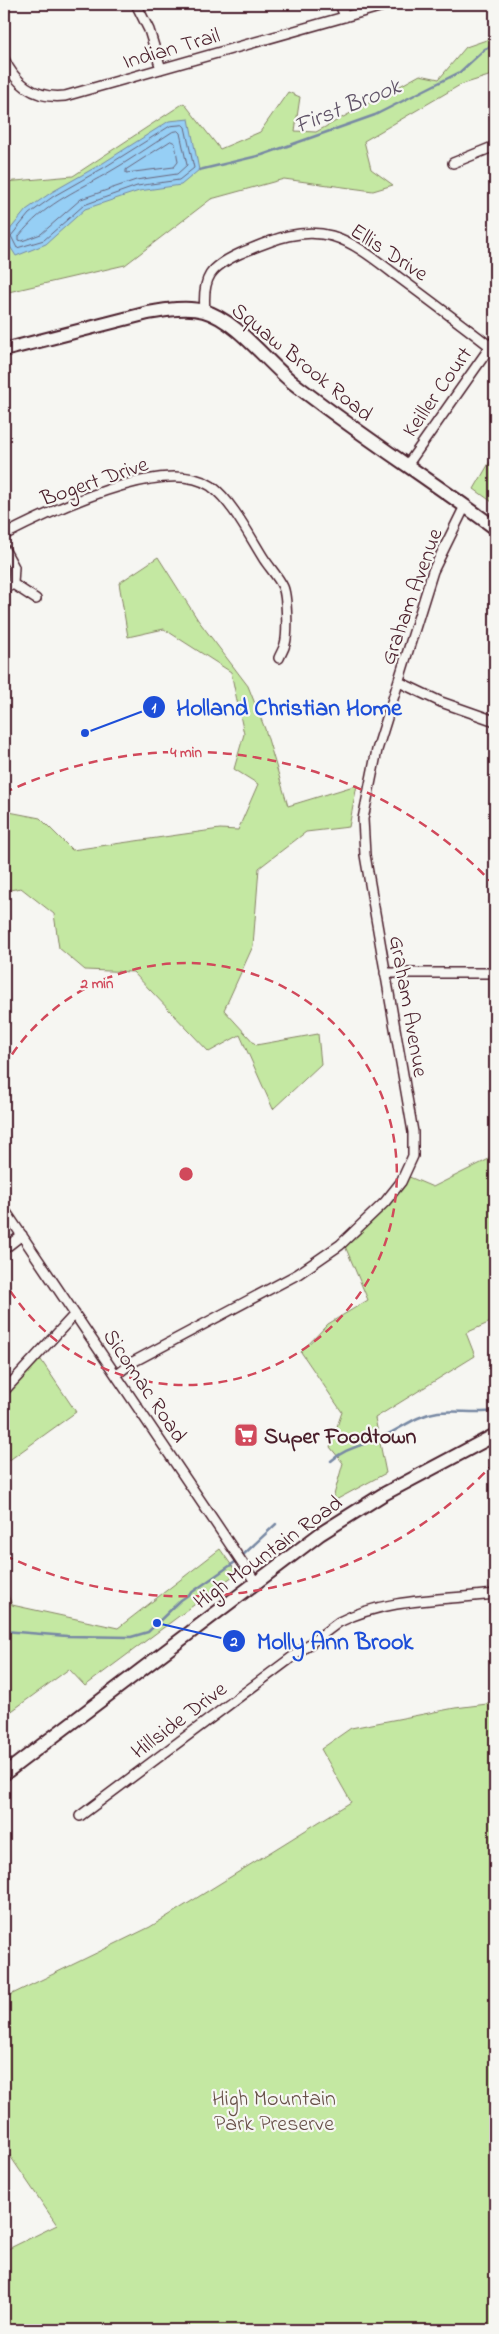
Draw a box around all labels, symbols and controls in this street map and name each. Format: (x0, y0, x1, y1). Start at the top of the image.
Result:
street label: Indian Trail (120, 21, 224, 79)
water label: First Brook (289, 70, 408, 145)
street label: Ellis Drive (343, 216, 434, 291)
street label: Squaw Brook Road (223, 296, 379, 431)
street label: Keiller Court (395, 340, 482, 445)
street label: Bogert Drive (36, 449, 153, 517)
street label: Graham Avenue (373, 524, 452, 670)
callout: Holland Christian Home (141, 687, 412, 726)
text: Holland Christian Home (176, 692, 403, 727)
text: 1 (152, 697, 157, 719)
text: 4 min (169, 742, 202, 764)
street label: Graham Avenue (379, 933, 435, 1080)
text: 2 min (80, 973, 114, 995)
centre of rings (177, 1165, 195, 1183)
street label: Sicomac Road (94, 1323, 194, 1450)
supermarket icon: Super Foodtown (233, 1422, 259, 1448)
place label: Super Foodtown (264, 1422, 417, 1454)
street label: High Mountain Road (188, 1488, 350, 1619)
callout: Molly Ann Brook (222, 1621, 423, 1660)
text: Molly Ann Brook (257, 1626, 414, 1662)
text: 2 (229, 1631, 238, 1653)
street label: Hillside Drive (125, 1675, 235, 1768)
park label: High Mountain Park Preserve (212, 2084, 336, 2141)

